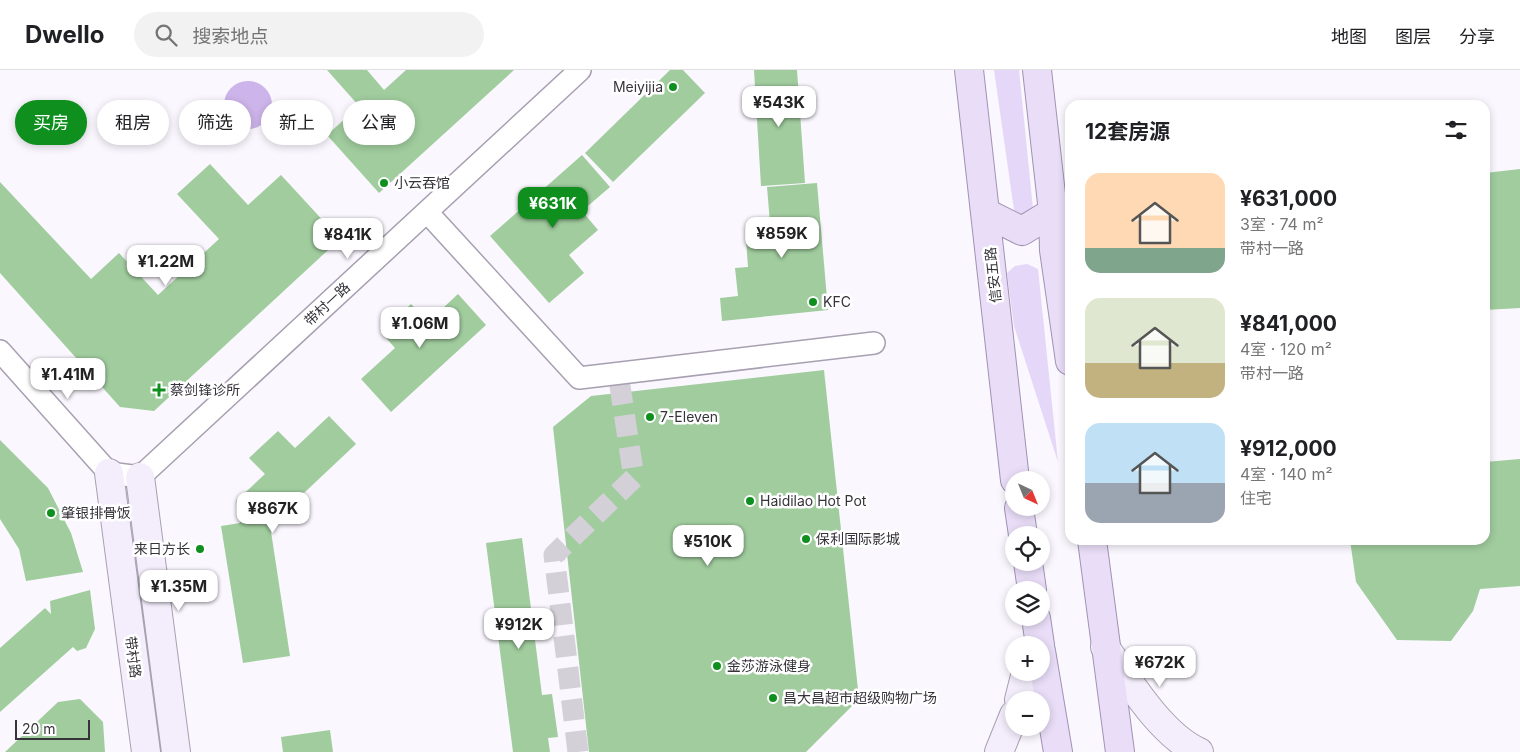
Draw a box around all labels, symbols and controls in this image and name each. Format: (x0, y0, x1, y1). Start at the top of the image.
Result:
search box (134, 12, 484, 57)
text: Dwello (25, 20, 104, 49)
icon: search (152, 21, 180, 49)
text: 搜索地点 (192, 25, 268, 48)
text: 地图 (1331, 26, 1367, 47)
text: 图层 (1395, 26, 1431, 47)
text: 分享 (1459, 26, 1495, 47)
place label: Meiyijia (613, 78, 663, 95)
marker: Meiyijia (667, 81, 679, 93)
pin: ¥543K (744, 85, 814, 128)
text: ¥543K (753, 92, 805, 112)
chip: 买房 (15, 100, 87, 145)
chip: 租房 (97, 100, 169, 145)
chip: 筛选 (179, 100, 251, 145)
chip: 新上 (261, 100, 333, 145)
chip: 公寓 (343, 100, 415, 145)
icon: filters (1442, 116, 1470, 144)
text: 12套房源 (1085, 119, 1170, 144)
place label: 小云吞馆 (394, 174, 450, 191)
marker: 小云吞馆 (378, 177, 390, 189)
pin: ¥631K (518, 186, 588, 229)
text: ¥631,000 (1240, 186, 1337, 211)
text: ¥631K (529, 193, 577, 213)
icon: home (1125, 193, 1185, 253)
text: 3室 · 74 m² (1240, 214, 1324, 234)
pin: ¥859K (747, 216, 817, 259)
pin: ¥841K (313, 218, 383, 260)
text: ¥859K (756, 223, 808, 243)
text: ¥841K (324, 224, 372, 244)
text: 带村一路 (1240, 238, 1304, 258)
pin: ¥1.22M (125, 244, 207, 287)
street label: 信安五路 (981, 246, 1004, 304)
text: ¥1.22M (138, 251, 194, 271)
street label: 带村一路 (300, 278, 353, 329)
place label: KFC (823, 293, 851, 310)
marker: KFC (807, 296, 819, 308)
pin: ¥1.06M (379, 306, 461, 349)
text: ¥841,000 (1240, 311, 1337, 336)
text: ¥1.06M (392, 313, 448, 333)
icon: home (1125, 318, 1185, 378)
text: 4室 · 120 m² (1240, 339, 1332, 359)
pin: ¥1.41M (27, 358, 109, 400)
text: 带村一路 (1240, 363, 1304, 383)
text: ¥1.41M (41, 364, 95, 384)
place label: 蔡剑锋诊所 (170, 381, 240, 398)
marker: 蔡剑锋诊所 (152, 383, 166, 397)
place label: 7-Eleven (660, 408, 718, 425)
marker: 7-Eleven (644, 411, 656, 423)
text: ¥912,000 (1240, 436, 1337, 461)
icon: home (1125, 443, 1185, 503)
text: 4室 · 140 m² (1240, 464, 1332, 484)
north arrow (1005, 471, 1050, 516)
map controls (1005, 471, 1050, 736)
text: 住宅 (1240, 488, 1272, 508)
pin: ¥867K (238, 492, 308, 534)
place label: Haidilao Hot Pot (760, 492, 867, 509)
marker: Haidilao Hot Pot (744, 495, 756, 507)
text: ¥867K (248, 498, 298, 518)
place label: 肇银排骨饭 (61, 504, 131, 521)
marker: 肇银排骨饭 (45, 507, 57, 519)
pin: ¥510K (673, 524, 743, 567)
button: locate (1005, 526, 1050, 571)
place label: 保利国际影城 (816, 530, 900, 547)
text: ¥510K (684, 531, 732, 551)
marker: 保利国际影城 (800, 533, 812, 545)
place label: 来日方长 (134, 540, 190, 557)
marker: 来日方长 (194, 543, 206, 555)
pin: ¥1.35M (138, 570, 220, 612)
text: ¥1.35M (151, 576, 207, 596)
button: layers (1005, 581, 1050, 626)
pin: ¥912K (484, 608, 554, 650)
text: ¥912K (495, 614, 543, 634)
street label: 带村路 (122, 635, 145, 679)
button: + (1005, 636, 1050, 681)
pin: ¥672K (1125, 646, 1195, 688)
text: ¥672K (1135, 652, 1185, 672)
place label: 金莎游泳健身 (727, 657, 811, 674)
marker: 金莎游泳健身 (711, 660, 723, 672)
place label: 昌大昌超市超级购物广场 (783, 689, 937, 706)
button: − (1005, 691, 1050, 736)
marker: 昌大昌超市超级购物广场 (767, 692, 779, 704)
scale bar (15, 717, 90, 740)
text: 20 m (22, 720, 56, 737)

